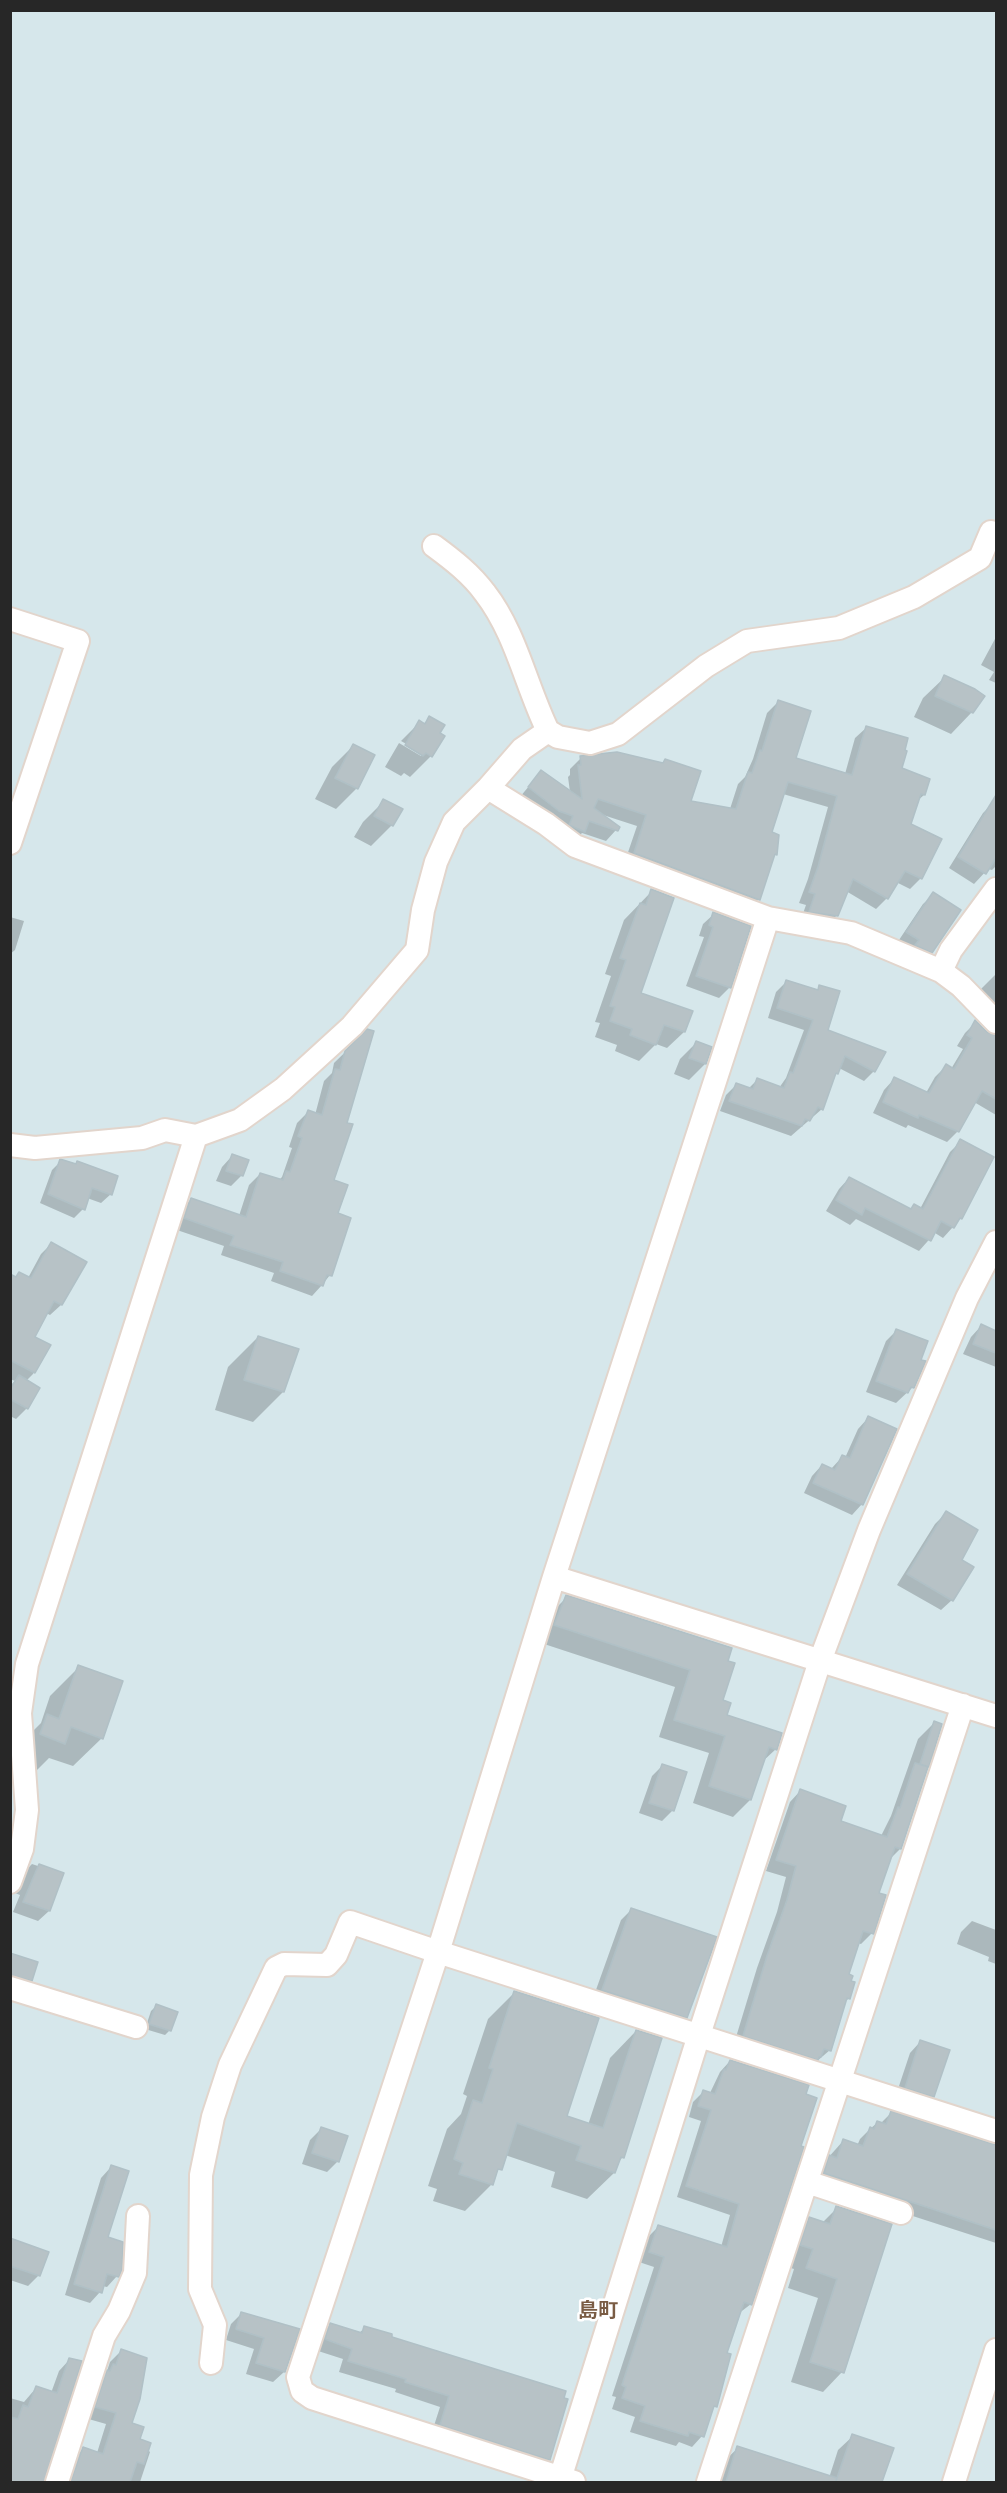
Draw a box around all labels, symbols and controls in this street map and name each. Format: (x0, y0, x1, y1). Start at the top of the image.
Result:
district label: 島町 (578, 2299, 618, 2323)

